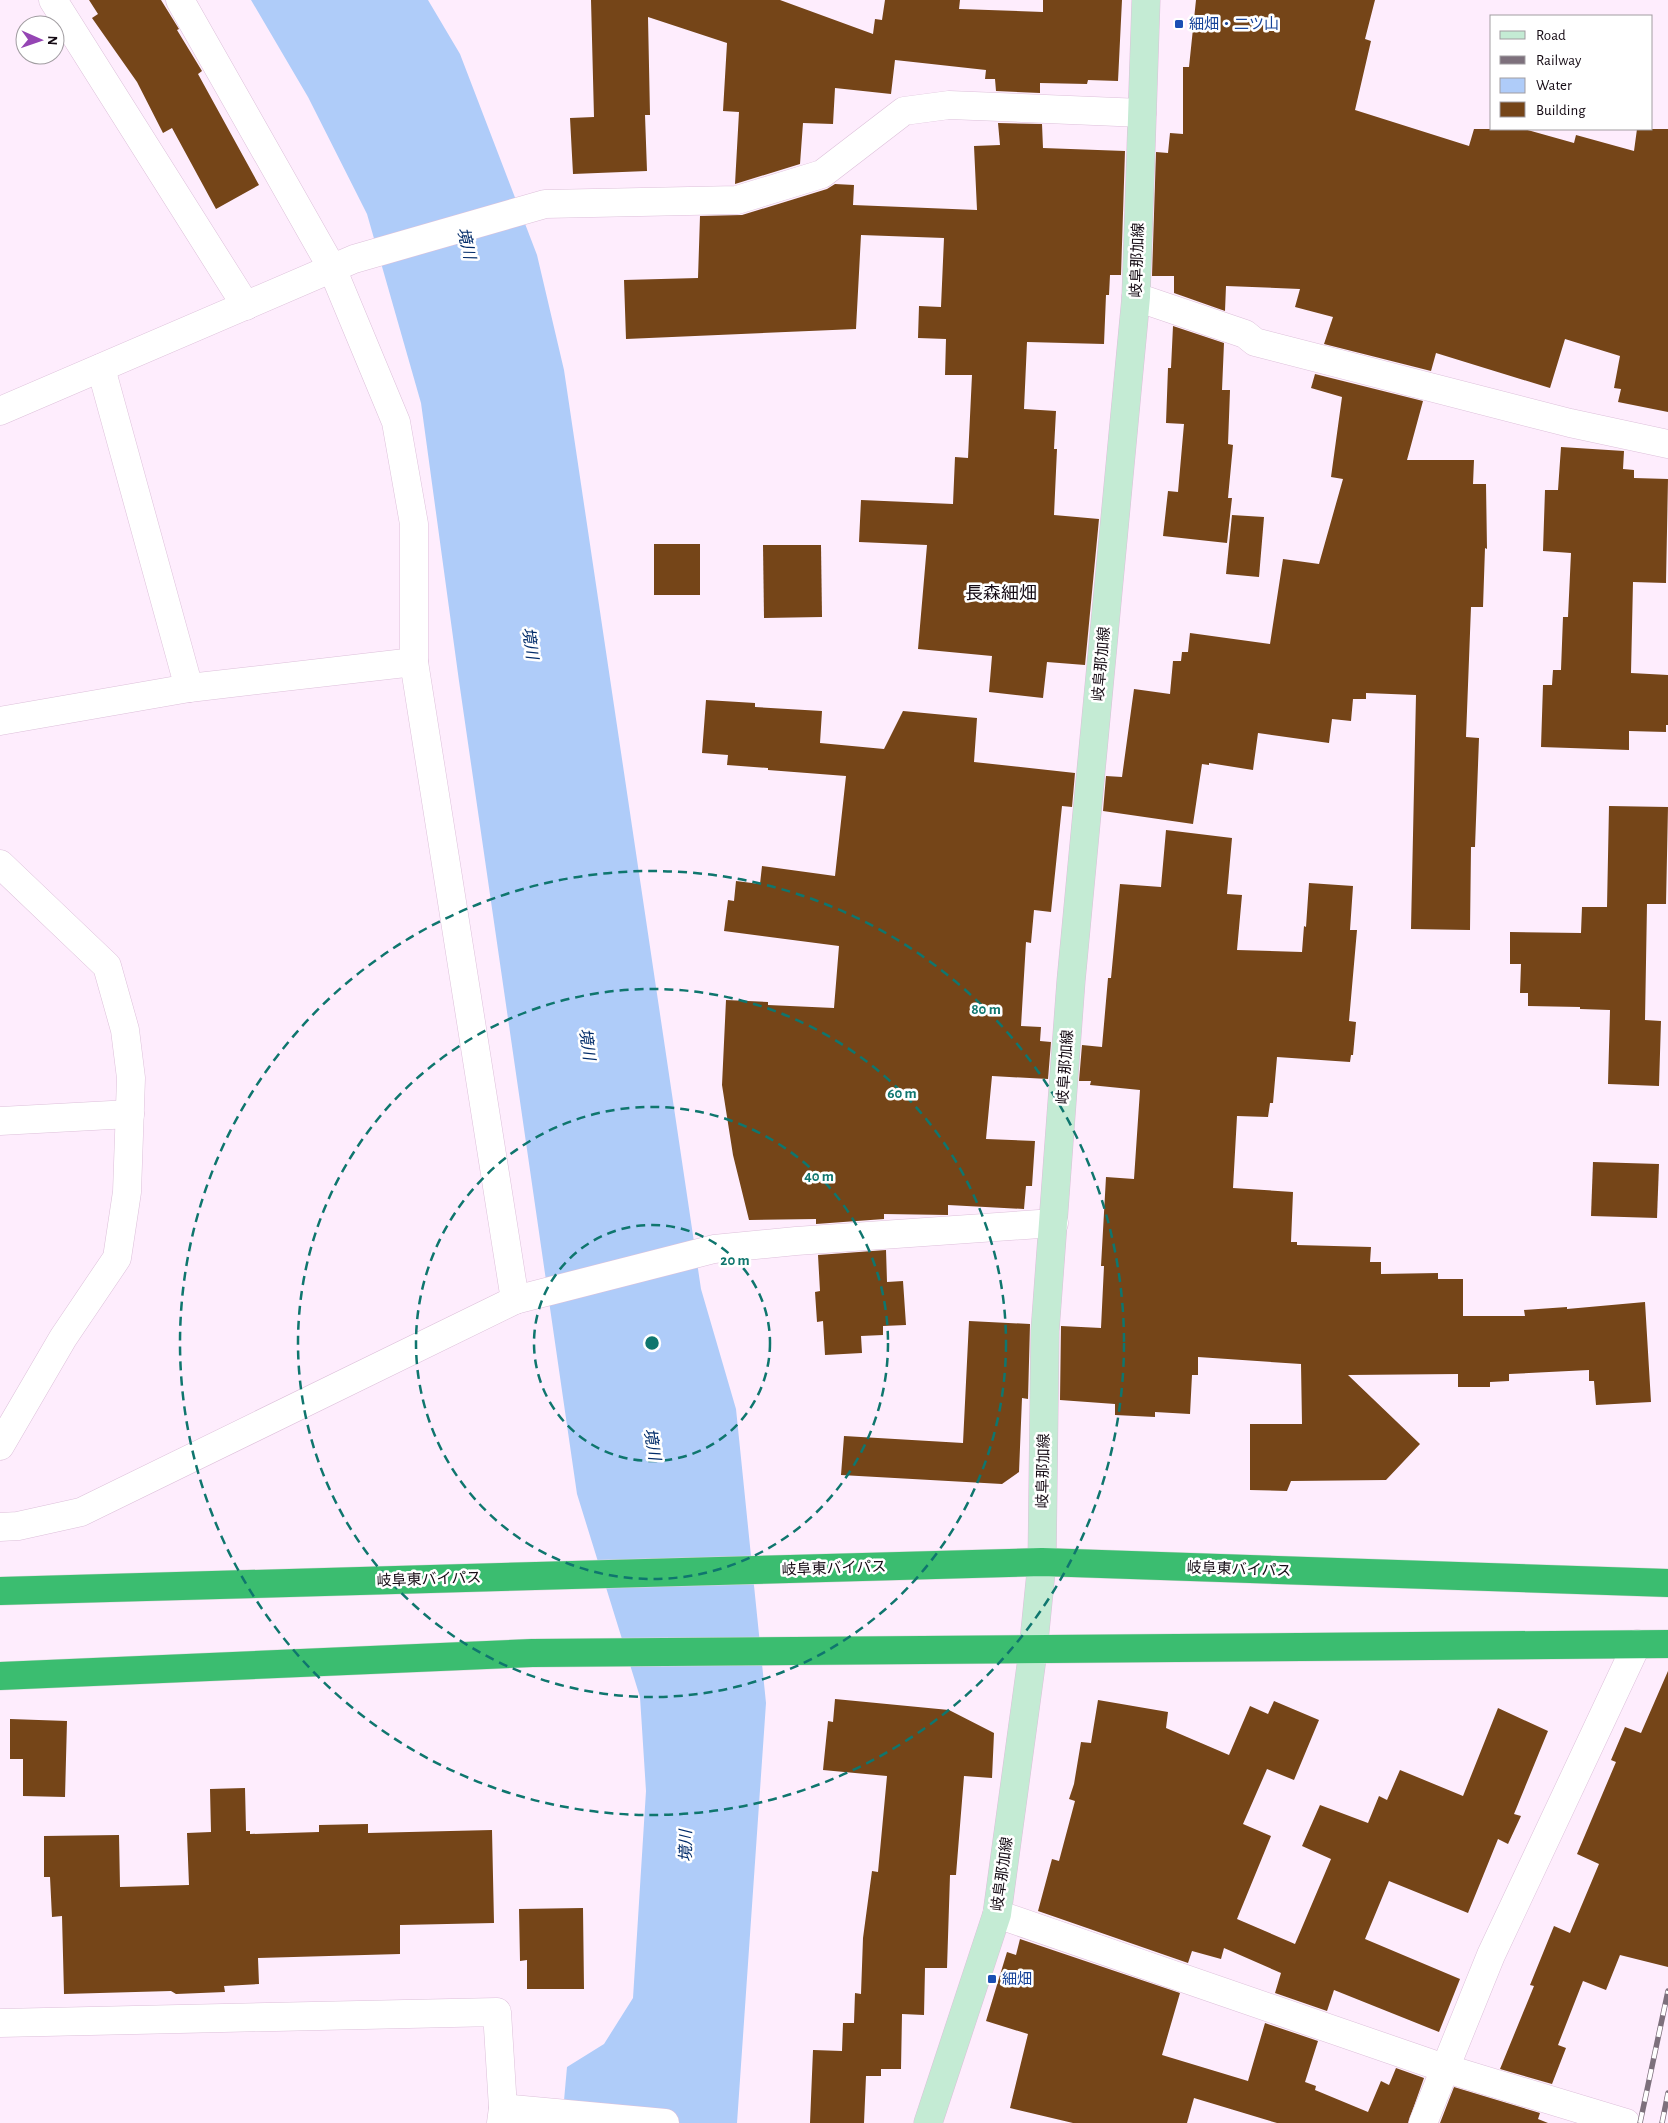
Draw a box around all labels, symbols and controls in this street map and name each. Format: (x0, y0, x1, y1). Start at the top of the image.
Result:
north arrow (15, 15, 65, 65)
legend (1490, 15, 1653, 130)
place label: 細畑・二ツ山 (1189, 16, 1279, 32)
marker: 細畑・二ツ山 (1173, 18, 1185, 30)
text: Road (1536, 28, 1566, 43)
text: N (45, 35, 59, 46)
text: Railway (1536, 53, 1582, 68)
text: Water (1536, 78, 1572, 93)
text: Building (1536, 103, 1586, 118)
street label: 岐阜那加線 (1128, 222, 1146, 298)
water label: 境川 (455, 226, 479, 263)
district label: 長森細畑 (965, 583, 1037, 603)
water label: 境川 (520, 626, 541, 662)
street label: 岐阜那加線 (1090, 626, 1112, 702)
text: 80 m (971, 1002, 1001, 1017)
water label: 境川 (577, 1027, 598, 1063)
street label: 岐阜那加線 (1054, 1029, 1076, 1105)
text: 60 m (887, 1086, 917, 1101)
text: 40 m (804, 1169, 834, 1184)
text: 20 m (720, 1253, 750, 1268)
centre of rings (643, 1334, 661, 1352)
water label: 境川 (641, 1427, 664, 1463)
street label: 岐阜那加線 (1034, 1433, 1052, 1509)
street label: 岐阜東バイパス (781, 1558, 887, 1578)
street label: 岐阜東バイパス (1186, 1559, 1292, 1579)
street label: 岐阜東バイパス (376, 1569, 482, 1589)
water label: 境川 (677, 1828, 694, 1862)
street label: 岐阜那加線 (989, 1836, 1015, 1912)
place label: 細畑 (1002, 1971, 1032, 1987)
marker: 細畑 (986, 1973, 998, 1985)

